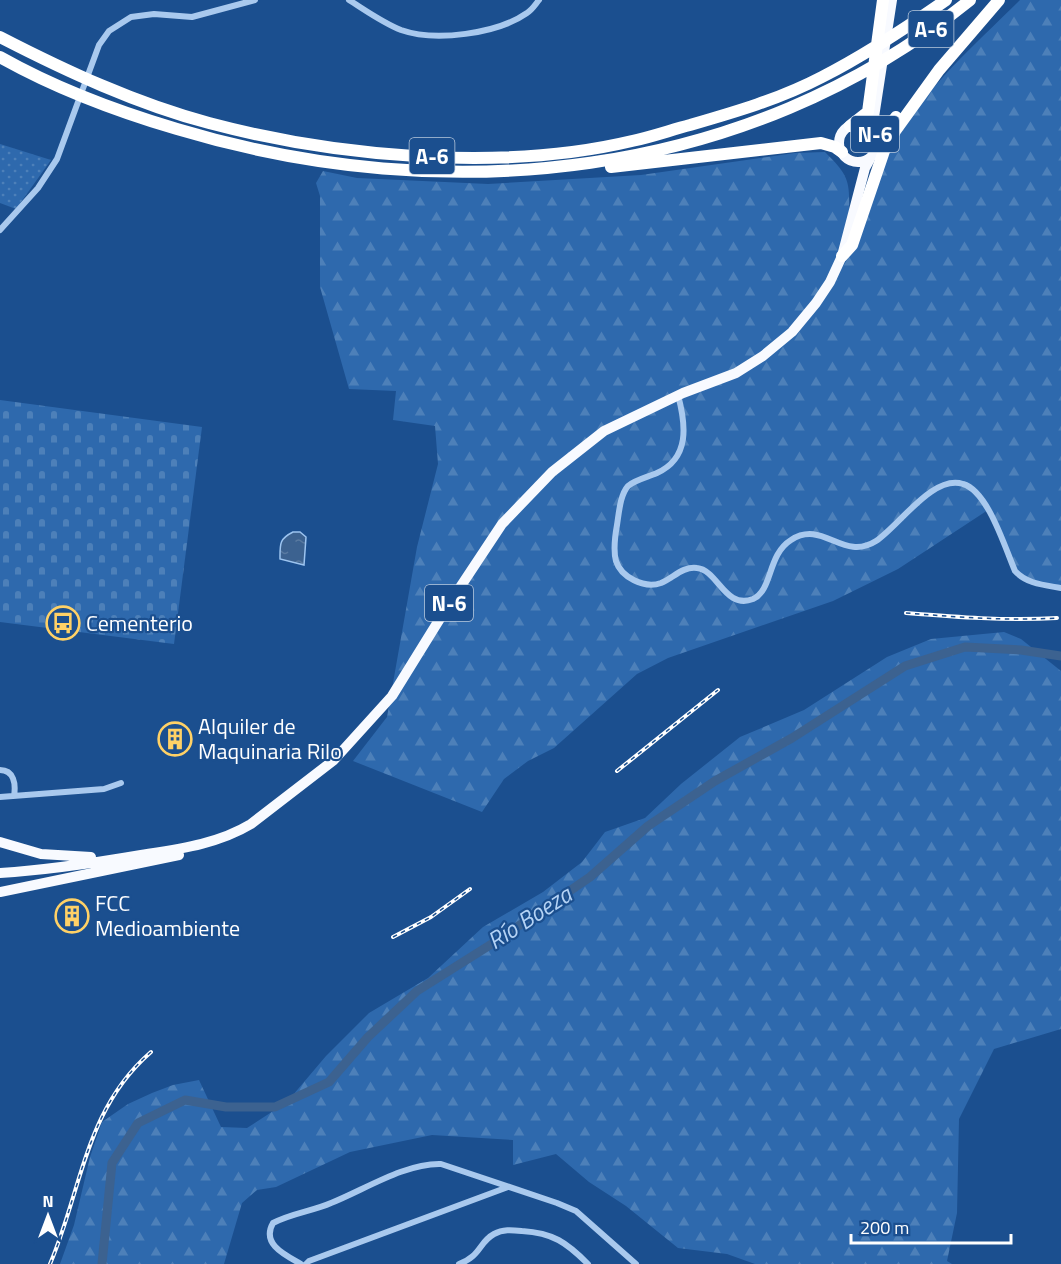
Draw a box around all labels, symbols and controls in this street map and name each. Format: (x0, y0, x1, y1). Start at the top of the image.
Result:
road number: A-6 (908, 11, 954, 47)
road number: N-6 (851, 116, 899, 152)
road number: A-6 (410, 138, 454, 174)
road number: N-6 (425, 585, 473, 621)
bus stop icon: Cementerio (45, 605, 81, 641)
place label: Cementerio (86, 606, 193, 640)
place label: Alquiler de Maquinaria Rilo (198, 709, 342, 768)
building icon: Alquiler de Maquinaria Rilo (157, 721, 193, 757)
water label: Río Boeza (480, 875, 580, 958)
place label: FCC Medioambiente (95, 886, 240, 945)
building icon: FCC Medioambiente (54, 898, 90, 934)
north arrow (18, 1186, 78, 1246)
text: N (42, 1189, 54, 1213)
scale bar (851, 1207, 1012, 1245)
text: 200 m (860, 1214, 909, 1241)

